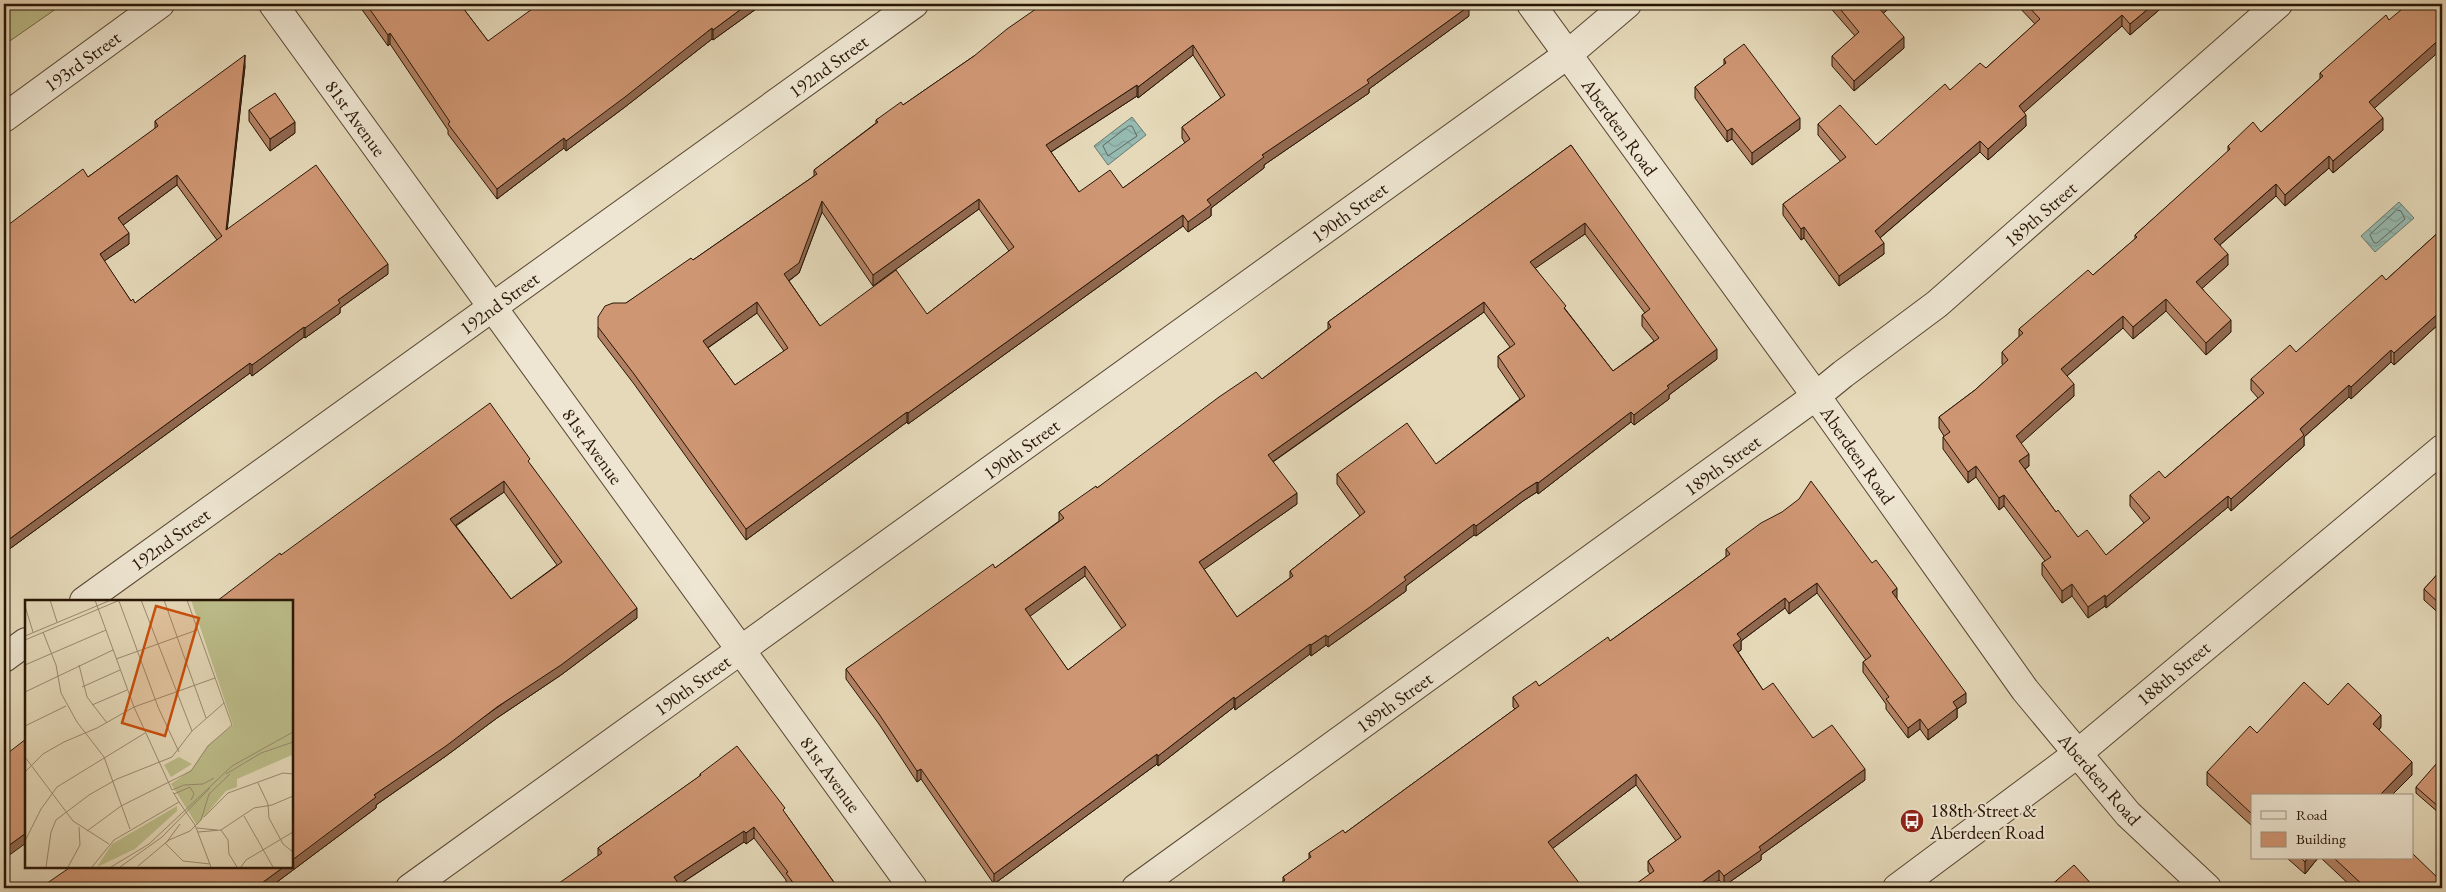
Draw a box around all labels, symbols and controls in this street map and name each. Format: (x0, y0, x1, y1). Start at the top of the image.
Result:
street label: 193rd Street (39, 25, 126, 98)
street label: 192nd Street (784, 29, 873, 104)
street label: Aberdeen Road (1575, 73, 1664, 181)
street label: 81st Avenue (319, 75, 392, 162)
street label: 190th Street (1306, 176, 1393, 249)
street label: 189th Street (1999, 176, 2082, 253)
street label: 192nd Street (455, 266, 544, 341)
street label: Aberdeen Road (1814, 400, 1901, 510)
street label: 81st Avenue (556, 403, 629, 490)
street label: 190th Street (978, 413, 1065, 486)
street label: 189th Street (1679, 429, 1766, 502)
street label: 192nd Street (126, 502, 215, 577)
inset map (25, 600, 292, 867)
street label: 188th Street (2131, 635, 2215, 711)
street label: 190th Street (649, 649, 736, 722)
street label: 189th Street (1351, 666, 1438, 739)
street label: Aberdeen Road (2052, 727, 2147, 831)
street label: 81st Avenue (794, 731, 867, 818)
legend (2251, 794, 2414, 860)
place label: 188th Street & Aberdeen Road (1929, 798, 2045, 845)
text: Road (2296, 805, 2328, 824)
bus stop icon: 188th Street & Aberdeen Road (1899, 808, 1925, 834)
text: Building (2296, 829, 2346, 848)

